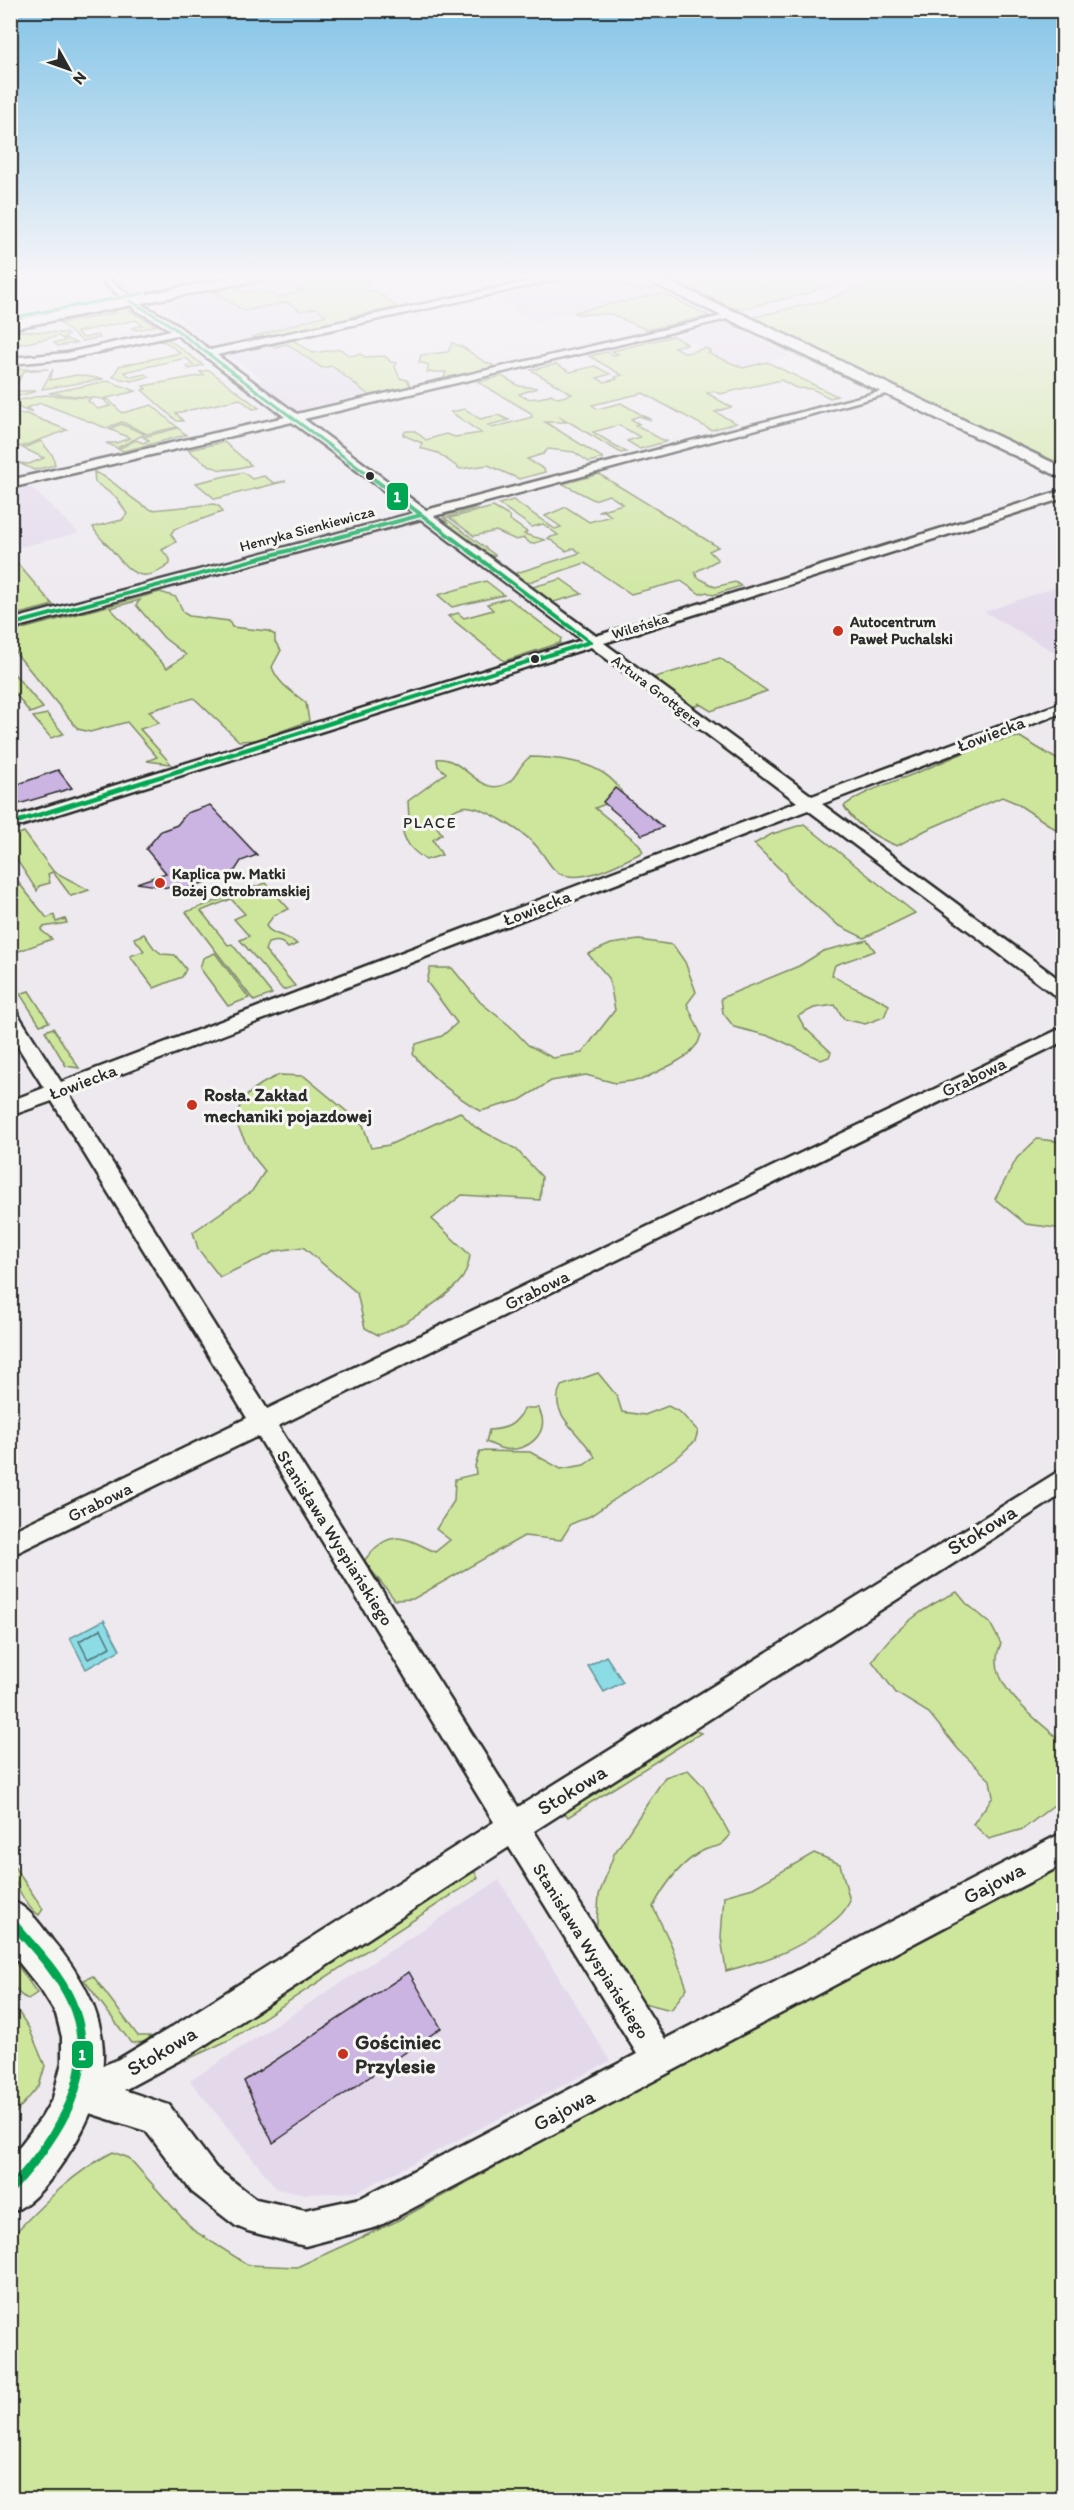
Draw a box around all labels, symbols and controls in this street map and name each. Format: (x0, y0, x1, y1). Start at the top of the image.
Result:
north arrow (39, 39, 99, 99)
text: N (69, 68, 91, 89)
unlabelled marker (364, 470, 376, 482)
line badge: 1 (386, 482, 409, 511)
text: 1 (393, 487, 401, 506)
street label: Henryka Sienkiewicza (238, 502, 377, 556)
street label: Wileńska (609, 609, 671, 643)
place label: Autocentrum Paweł Puchalski (849, 613, 953, 648)
marker: Autocentrum Paweł Puchalski (831, 624, 845, 638)
street label: Artura Grottgera (608, 651, 706, 731)
unlabelled marker (529, 653, 541, 665)
street label: Łowiecka (954, 711, 1029, 757)
district label: PLACE (403, 813, 457, 832)
place label: Kaplica pw. Matki Bożej Ostrobramskiej (172, 865, 310, 901)
marker: Kaplica pw. Matki Bożej Ostrobramskiej (153, 876, 167, 890)
street label: Łowiecka (500, 885, 575, 931)
street label: Grabowa (938, 1052, 1010, 1102)
street label: Łowiecka (46, 1059, 121, 1105)
place label: Rosła. Zakład mechaniki pojazdowej (203, 1084, 372, 1127)
marker: Rosła. Zakład mechaniki pojazdowej (185, 1098, 199, 1112)
street label: Grabowa (501, 1265, 573, 1315)
street label: Stanisława Wyspiańskiego (272, 1446, 398, 1630)
street label: Grabowa (64, 1477, 136, 1527)
street label: Stokowa (942, 1499, 1021, 1561)
street label: Stokowa (532, 1759, 611, 1821)
street label: Gajowa (959, 1856, 1029, 1909)
street label: Stanisława Wyspiańskiego (528, 1859, 654, 2043)
street label: Stokowa (122, 2020, 201, 2081)
place label: Gościniec Przylesie (355, 2029, 441, 2079)
line badge: 1 (71, 2040, 94, 2069)
text: 1 (78, 2045, 86, 2064)
marker: Gościniec Przylesie (336, 2047, 350, 2061)
street label: Gajowa (529, 2083, 599, 2136)

